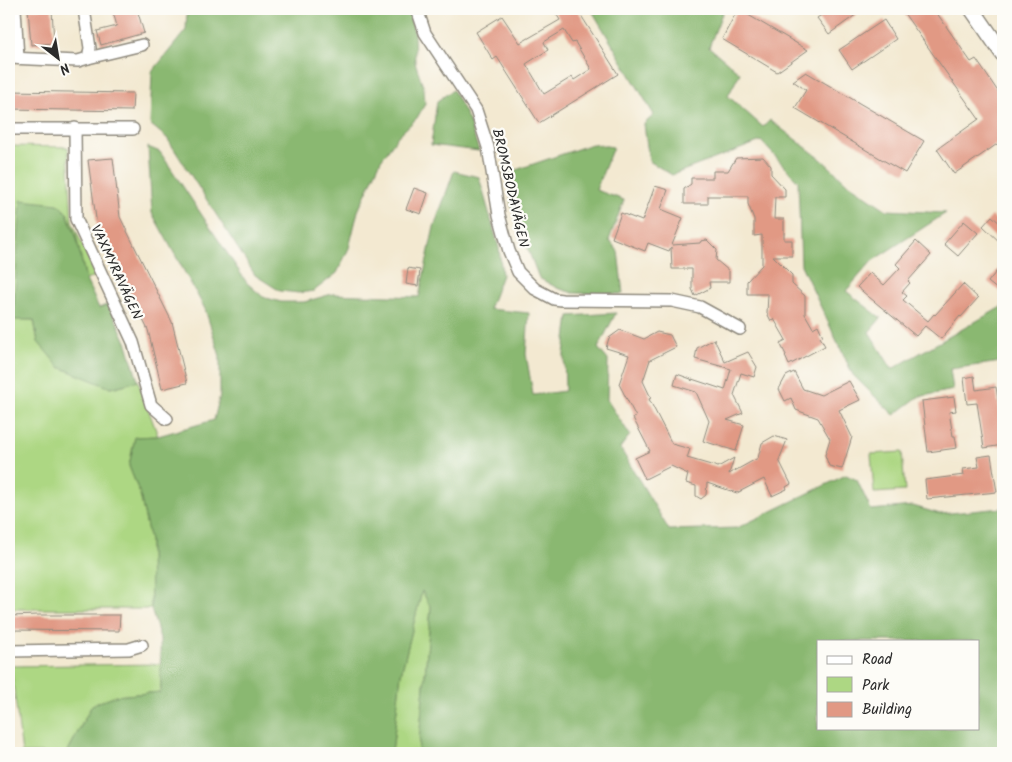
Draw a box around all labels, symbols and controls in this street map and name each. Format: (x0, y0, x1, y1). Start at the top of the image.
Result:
north arrow (32, 32, 82, 82)
text: N (55, 57, 74, 80)
street label: BROMSBODAVÄGEN (486, 127, 535, 250)
street label: VAXMYRAVÄGEN (84, 221, 148, 324)
legend (817, 640, 980, 730)
text: Road (862, 648, 893, 672)
text: Park (862, 674, 890, 698)
text: Building (862, 698, 912, 722)

